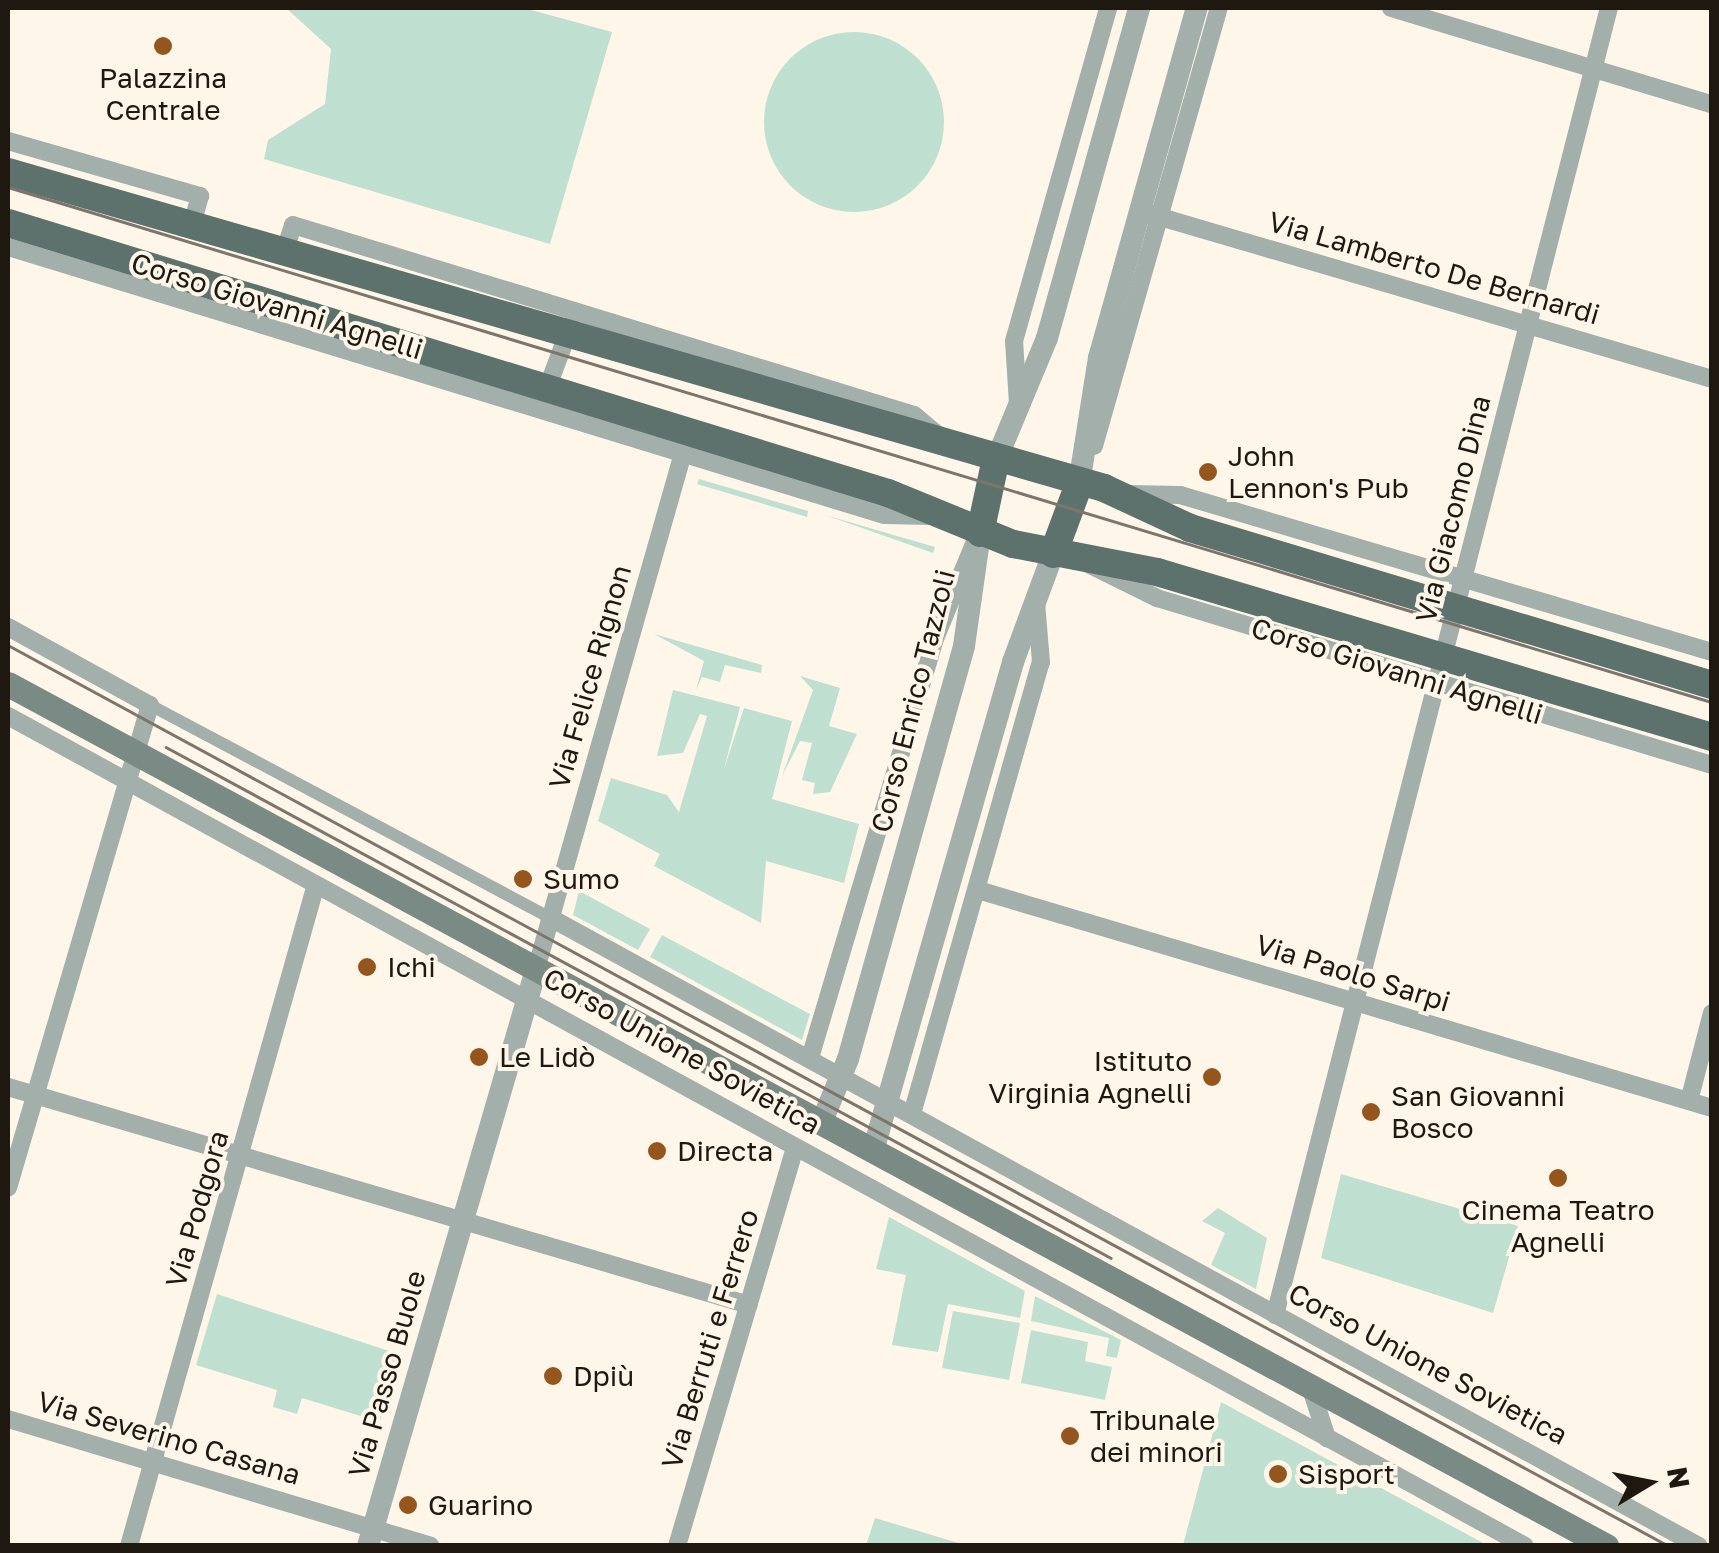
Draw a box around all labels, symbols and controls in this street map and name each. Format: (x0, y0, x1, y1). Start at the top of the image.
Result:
marker: Palazzina Centrale (152, 35, 174, 57)
place label: Palazzina Centrale (99, 61, 227, 127)
street label: Via Lamberto De Bernardi (1264, 205, 1604, 331)
street label: Corso Giovanni Agnelli (127, 246, 427, 366)
street label: Via Giacomo Dina (1409, 392, 1497, 626)
place label: John Lennon's Pub (1228, 439, 1409, 505)
marker: John Lennon's Pub (1197, 461, 1219, 483)
street label: Via Felice Rignon (542, 561, 638, 793)
street label: Corso Enrico Tazzoli (864, 566, 962, 836)
street label: Corso Giovanni Agnelli (1247, 611, 1547, 731)
place label: Sumo (543, 862, 619, 896)
marker: Sumo (512, 868, 534, 890)
street label: Via Paolo Sarpi (1252, 927, 1454, 1019)
place label: Ichi (387, 950, 436, 984)
marker: Ichi (356, 956, 378, 978)
street label: Corso Unione Sovietica (538, 961, 826, 1141)
place label: Le Lidò (499, 1040, 595, 1074)
place label: Istituto Virginia Agnelli (988, 1044, 1192, 1110)
marker: Le Lidò (468, 1046, 490, 1068)
marker: Istituto Virginia Agnelli (1201, 1066, 1223, 1088)
place label: San Giovanni Bosco (1391, 1079, 1565, 1145)
marker: San Giovanni Bosco (1360, 1101, 1382, 1123)
street label: Via Podgora (159, 1127, 235, 1291)
place label: Directa (677, 1134, 773, 1168)
marker: Directa (646, 1140, 668, 1162)
marker: Cinema Teatro Agnelli (1547, 1167, 1569, 1189)
place label: Cinema Teatro Agnelli (1462, 1193, 1654, 1259)
street label: Via Berruti e Ferrero (655, 1205, 765, 1473)
street label: Via Passo Buole (341, 1267, 433, 1481)
street label: Corso Unione Sovietica (1283, 1276, 1573, 1452)
place label: Dpiù (573, 1359, 634, 1393)
marker: Dpiù (542, 1365, 564, 1387)
street label: Via Severino Casana (34, 1384, 304, 1492)
place label: Tribunale dei minori (1090, 1403, 1223, 1469)
marker: Tribunale dei minori (1059, 1425, 1081, 1447)
north arrow (1599, 1433, 1699, 1533)
place label: Sisport (1298, 1457, 1395, 1491)
marker: Sisport (1267, 1463, 1289, 1485)
text: N (1661, 1464, 1697, 1491)
place label: Guarino (428, 1488, 533, 1522)
marker: Guarino (397, 1494, 419, 1516)

